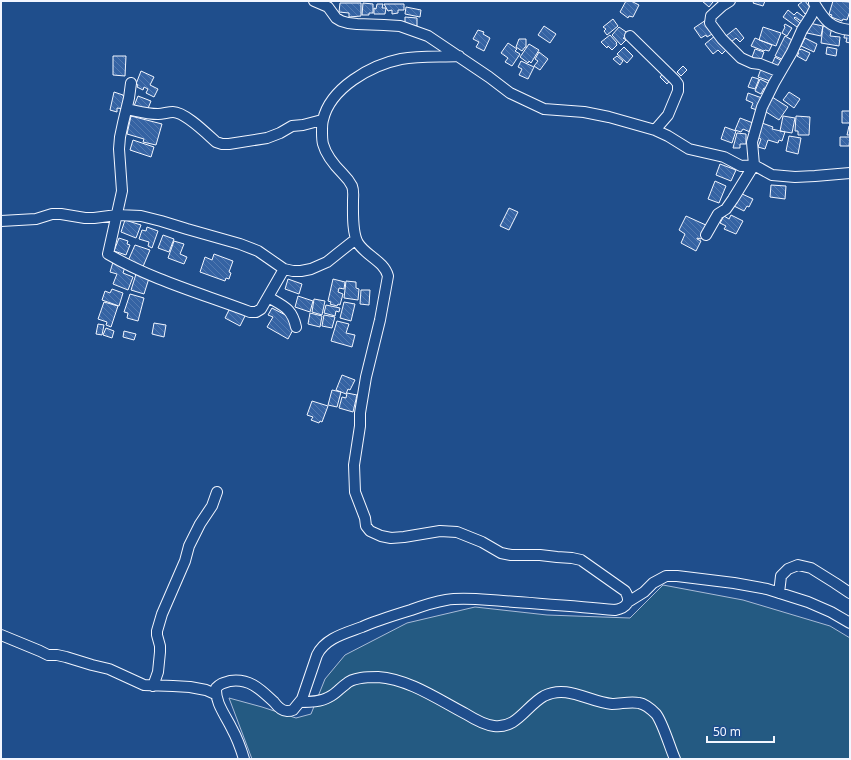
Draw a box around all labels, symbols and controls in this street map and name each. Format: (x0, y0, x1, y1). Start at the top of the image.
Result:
scale bar (707, 718, 774, 744)
text: 50 m (713, 723, 741, 740)

